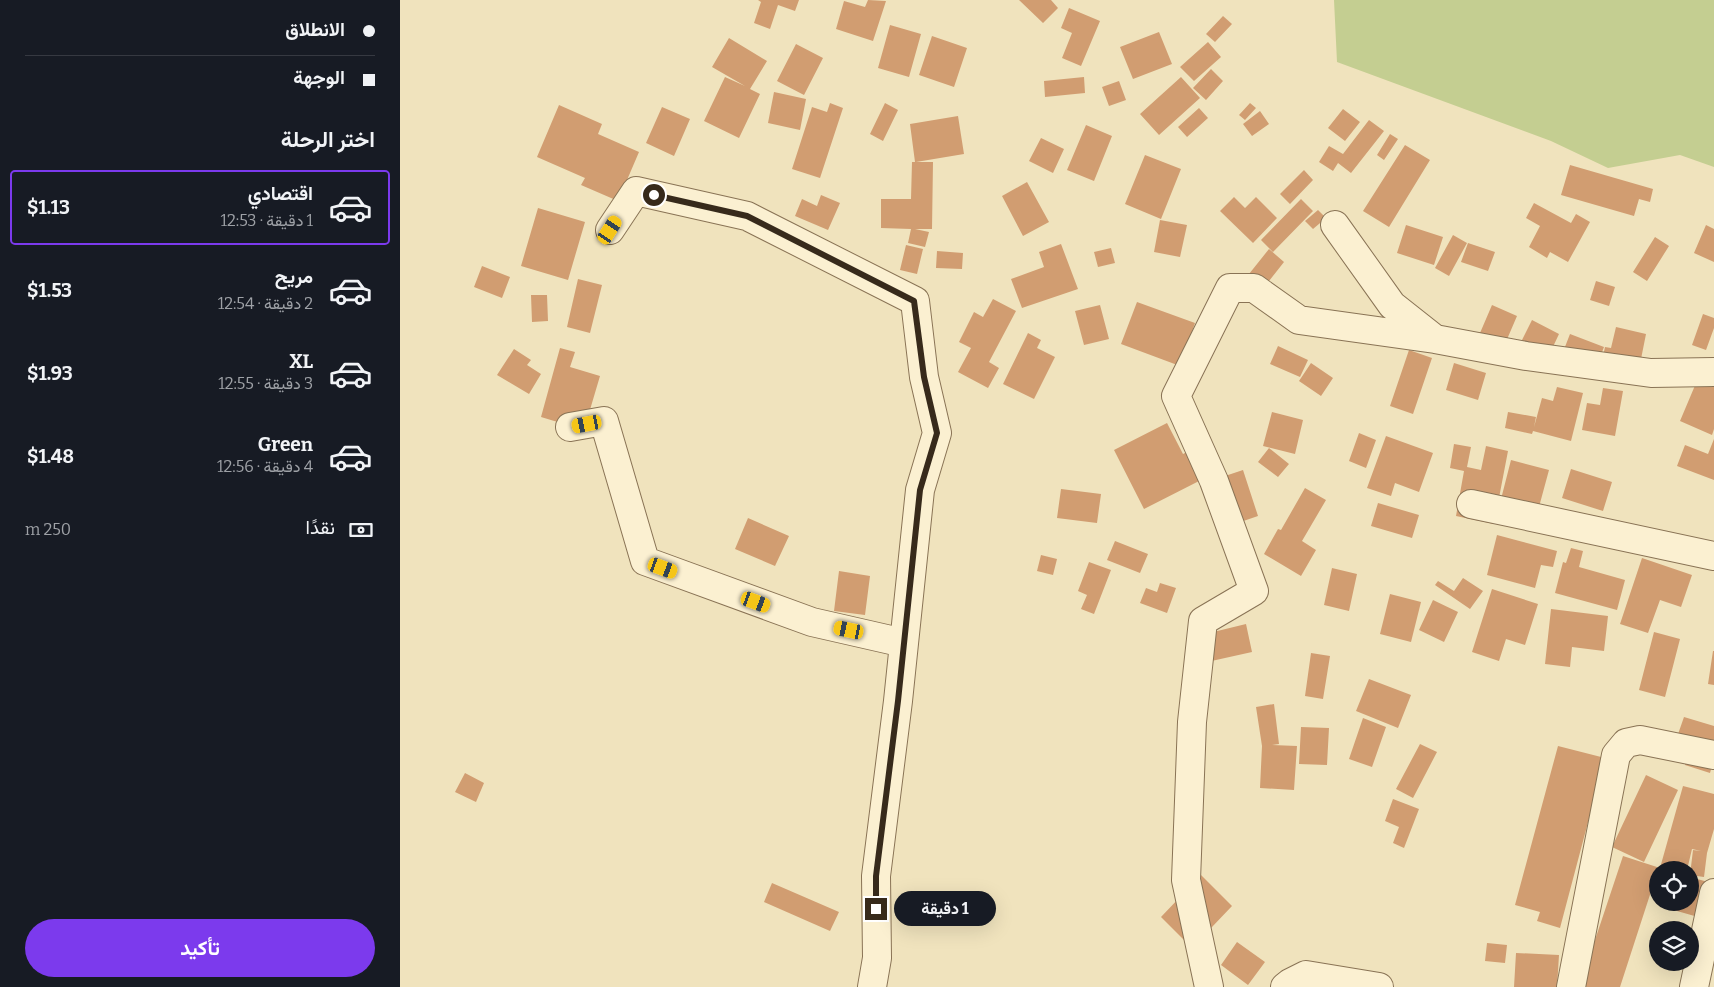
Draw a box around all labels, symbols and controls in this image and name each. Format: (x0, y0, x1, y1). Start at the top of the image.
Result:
text: الانطلاق (285, 18, 345, 41)
text: الوجهة (293, 66, 345, 89)
text: اختر الرحلة (281, 126, 375, 153)
text: اقتصادي (248, 182, 313, 205)
route start (643, 184, 665, 206)
icon: car (328, 185, 373, 230)
text: $1.13 (27, 196, 70, 219)
text: 1 دقيقة · 12:53 (221, 211, 313, 230)
car (595, 213, 624, 247)
text: مريح (275, 265, 313, 288)
icon: car (328, 268, 373, 313)
text: $1.53 (27, 279, 72, 302)
text: 2 دقيقة · 12:54 (218, 294, 313, 313)
text: XL (289, 350, 313, 373)
icon: car (328, 351, 373, 396)
text: $1.93 (27, 362, 73, 385)
text: 3 دقيقة · 12:55 (218, 374, 313, 393)
car (570, 414, 603, 434)
text: Green (258, 433, 313, 456)
icon: car (328, 434, 373, 479)
text: $1.48 (27, 445, 74, 468)
text: 4 دقيقة · 12:56 (217, 457, 313, 476)
text: نقدًا (306, 516, 335, 539)
icon: cash (347, 516, 375, 544)
text: 250 m (25, 520, 71, 539)
car (646, 556, 679, 580)
car (739, 590, 772, 614)
car (832, 620, 865, 640)
map controls (1649, 861, 1699, 971)
button: locate (1649, 861, 1699, 911)
callout: 1 دقيقة (894, 892, 996, 926)
route end (865, 898, 887, 920)
text: 1 دقيقة (921, 899, 969, 918)
button: تأكيد (25, 919, 375, 977)
button: layers (1649, 921, 1699, 971)

